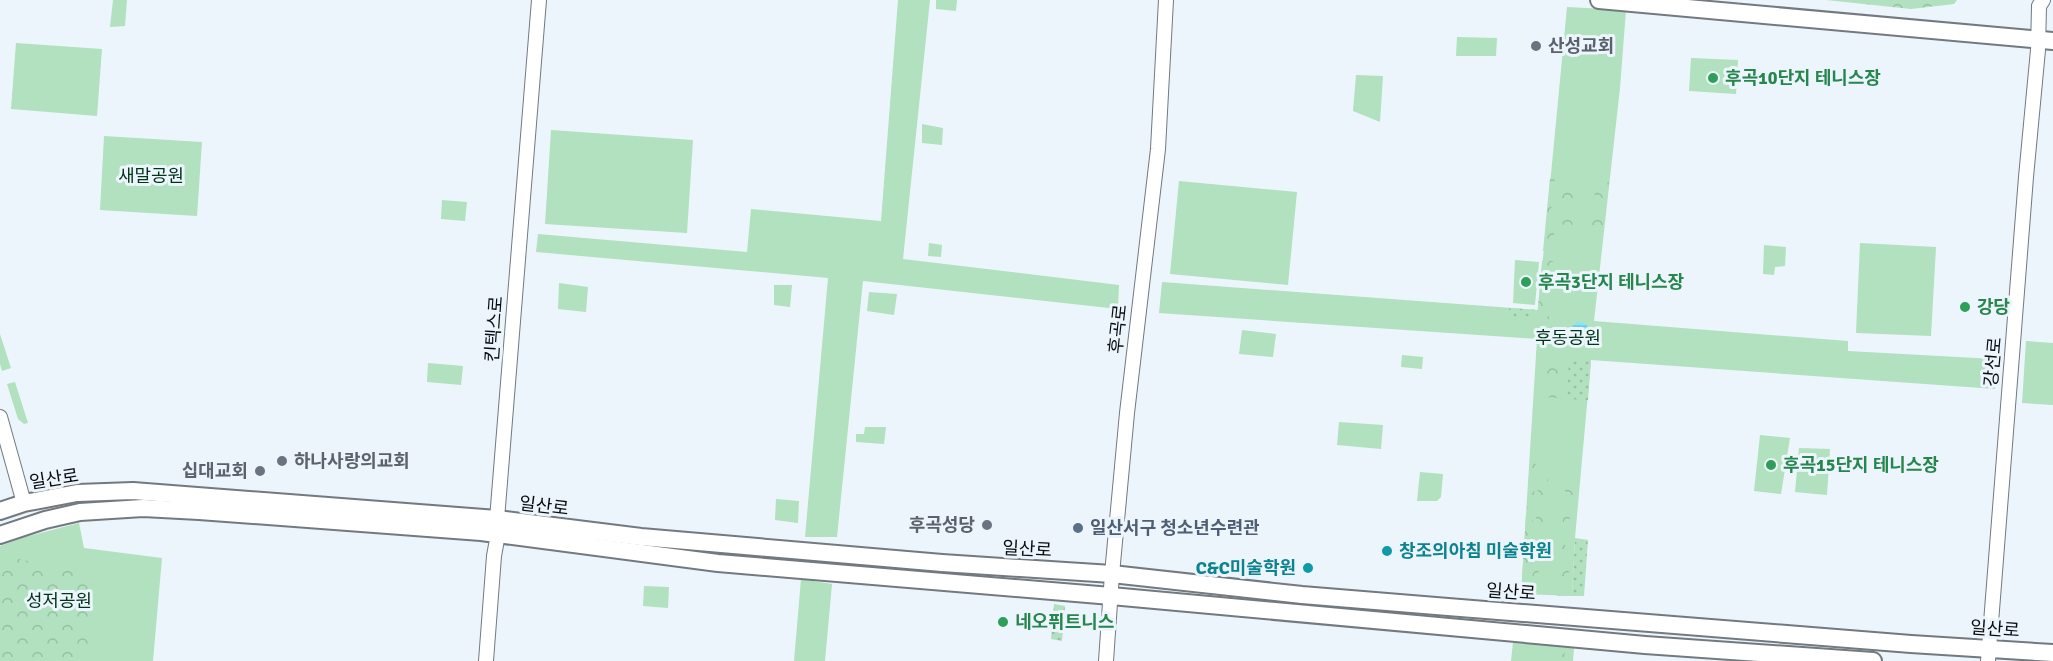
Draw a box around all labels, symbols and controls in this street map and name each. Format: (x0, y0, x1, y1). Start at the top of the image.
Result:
place label: 산성교회 (1548, 35, 1614, 57)
marker: 산성교회 (1529, 39, 1543, 53)
place label: 후곡10단지 테니스장 (1725, 67, 1881, 89)
marker: 후곡10단지 테니스장 (1706, 71, 1720, 85)
park label: 새말공원 (118, 165, 184, 187)
place label: 후곡3단지 테니스장 (1538, 271, 1685, 293)
marker: 후곡3단지 테니스장 (1519, 275, 1533, 289)
street label: 킨텍스로 (481, 295, 507, 363)
place label: 강당 (1977, 296, 2010, 318)
marker: 강당 (1958, 300, 1972, 314)
street label: 후곡로 (1104, 303, 1132, 355)
park label: 후동공원 (1535, 327, 1601, 349)
street label: 강선로 (1980, 336, 2006, 388)
place label: 하나사랑의교회 (294, 450, 410, 472)
marker: 하나사랑의교회 (275, 454, 289, 468)
place label: 후곡15단지 테니스장 (1783, 454, 1939, 476)
marker: 후곡15단지 테니스장 (1764, 458, 1778, 472)
place label: 십대교회 (182, 460, 248, 482)
street label: 일산로 (28, 464, 80, 494)
marker: 십대교회 (253, 464, 267, 478)
street label: 일산로 (518, 492, 570, 520)
place label: 후곡성당 (909, 514, 975, 536)
place label: 일산서구 청소년수련관 (1090, 517, 1260, 539)
marker: 후곡성당 (980, 518, 994, 532)
marker: 일산서구 청소년수련관 (1071, 521, 1085, 535)
street label: 일산로 (1002, 537, 1052, 561)
place label: 창조의아침 미술학원 (1399, 540, 1552, 562)
marker: 창조의아침 미술학원 (1380, 544, 1394, 558)
place label: C&C미술학원 (1196, 557, 1296, 579)
marker: C&C미술학원 (1301, 561, 1315, 575)
street label: 일산로 (1485, 579, 1537, 605)
park label: 성저공원 (26, 590, 92, 612)
place label: 네오퓌트니스 (1015, 611, 1114, 633)
marker: 네오퓌트니스 (996, 615, 1010, 629)
street label: 일산로 (1969, 616, 2021, 642)

